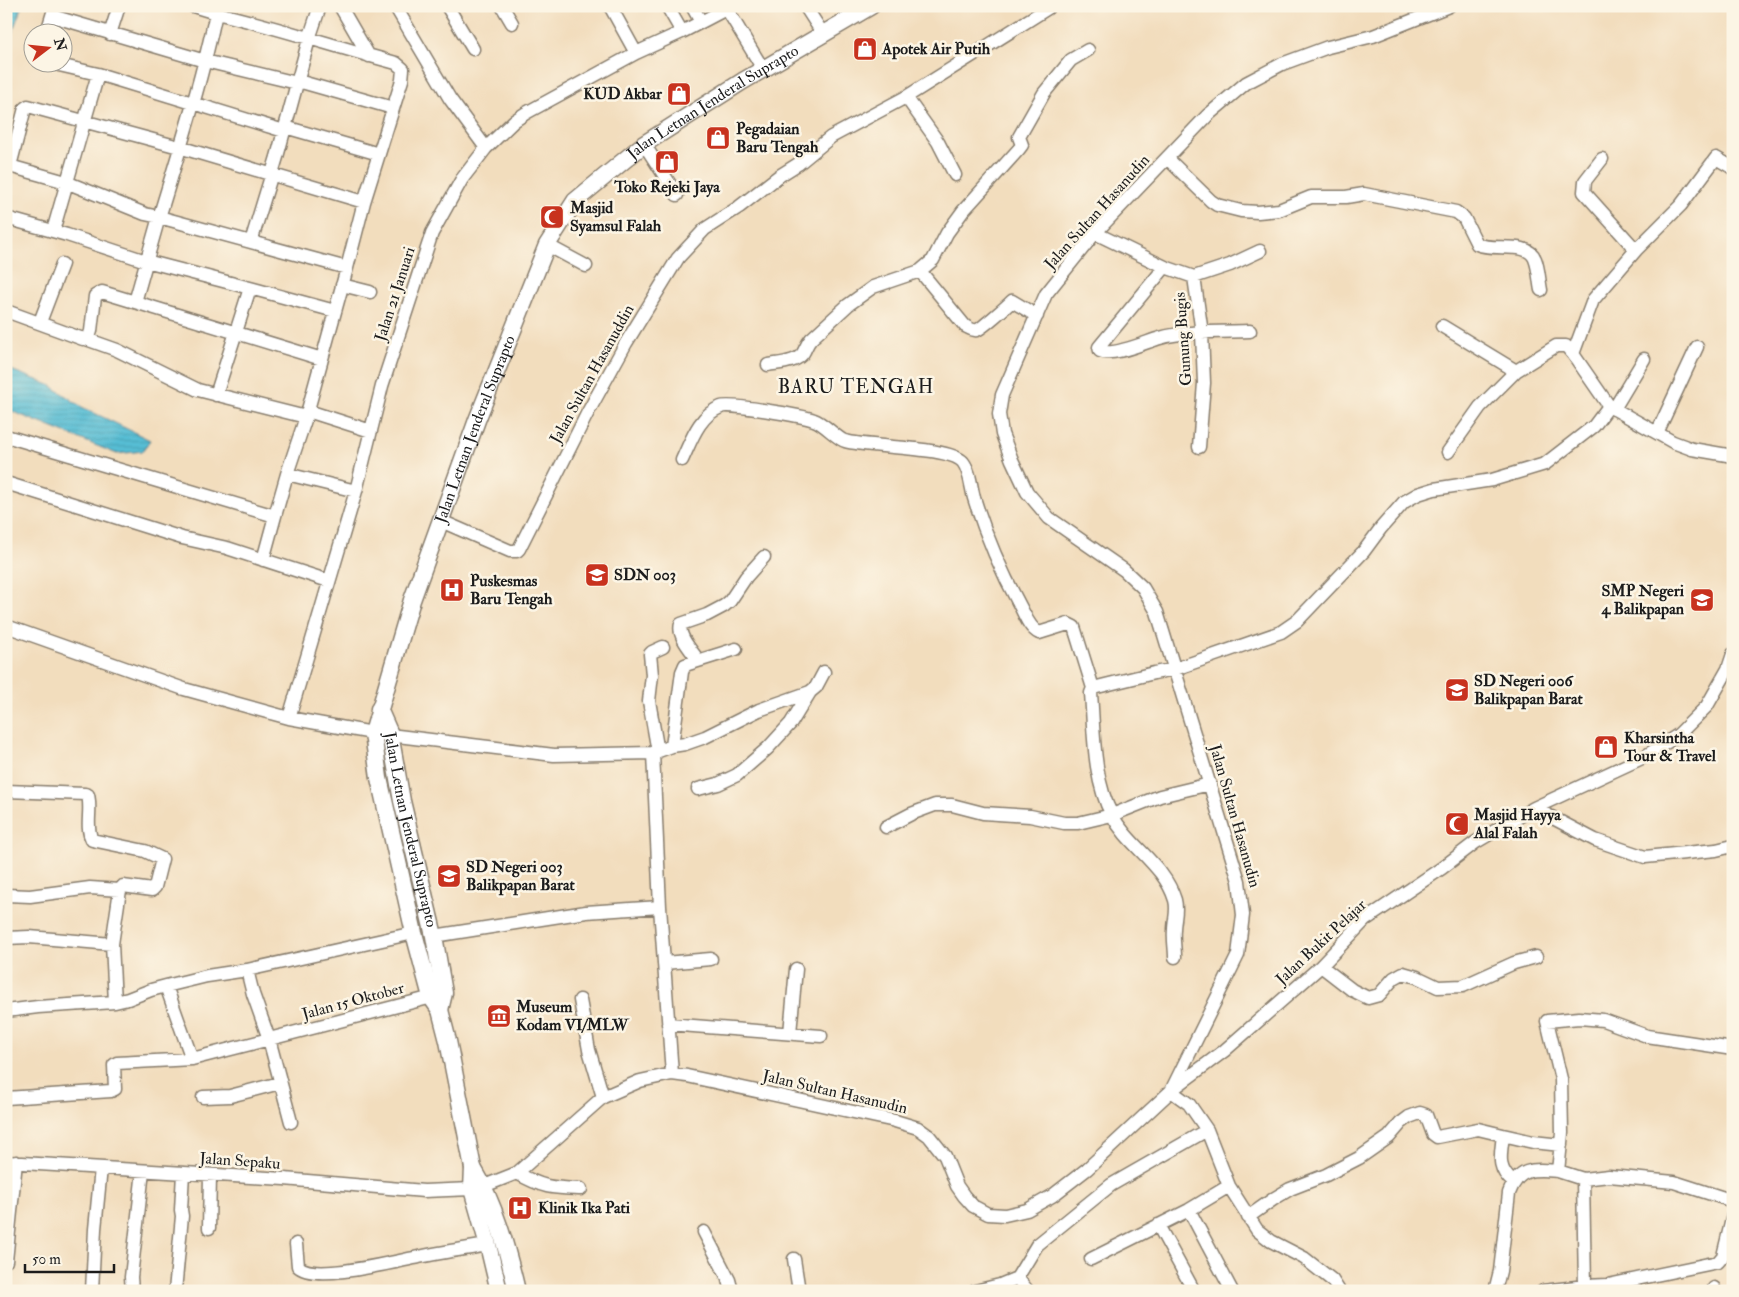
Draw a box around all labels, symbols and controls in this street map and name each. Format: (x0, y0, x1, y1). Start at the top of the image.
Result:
north arrow (22, 22, 72, 72)
text: N (50, 35, 70, 53)
shop icon: Apotek Air Putih (852, 36, 878, 62)
place label: Apotek Air Putih (881, 39, 991, 60)
street label: Jalan Letnan Jenderal Suprapto (622, 40, 803, 165)
shop icon: KUD Akbar (666, 81, 692, 107)
place label: KUD Akbar (583, 84, 663, 104)
place label: Pegadaian Baru Tengah (736, 119, 819, 158)
shop icon: Pegadaian Baru Tengah (705, 125, 731, 151)
shop icon: Toko Rejeki Jaya (654, 149, 680, 175)
street label: Jalan Sultan Hasanudin (1039, 150, 1155, 275)
place label: Toko Rejeki Jaya (613, 177, 720, 198)
place label: Masjid Syamsul Falah (569, 198, 662, 237)
mosque icon: Masjid Syamsul Falah (539, 204, 565, 230)
street label: Jalan 21 Januari (370, 244, 421, 345)
street label: Gunung Bugis (1170, 291, 1196, 387)
street label: Jalan Sultan Hasanuddin (545, 301, 639, 448)
street label: Jalan Letnan Jenderal Suprapto (430, 332, 520, 527)
district label: BARU TENGAH (778, 375, 934, 399)
school or university icon: SDN 003 (584, 562, 610, 588)
place label: SDN 003 (614, 565, 676, 585)
place label: Puskesmas Baru Tengah (470, 571, 553, 610)
hospital icon: Puskesmas Baru Tengah (439, 577, 465, 603)
place label: SMP Negeri 4 Balikpapan (1600, 581, 1685, 620)
school or university icon: SMP Negeri 4 Balikpapan (1689, 587, 1715, 613)
place label: SD Negeri 006 Balikpapan Barat (1474, 671, 1583, 710)
school or university icon: SD Negeri 006 Balikpapan Barat (1444, 677, 1470, 703)
place label: Kharsintha Tour & Travel (1623, 728, 1717, 766)
street label: Jalan Letnan Jenderal Suprapto (379, 729, 442, 929)
shop icon: Kharsintha Tour & Travel (1593, 734, 1619, 760)
street label: Jalan Sultan Hasanudin (1204, 741, 1265, 890)
place label: Masjid Hayya Alal Falah (1473, 805, 1561, 843)
mosque icon: Masjid Hayya Alal Falah (1444, 811, 1470, 837)
place label: SD Negeri 003 Balikpapan Barat (466, 857, 575, 896)
school or university icon: SD Negeri 003 Balikpapan Barat (436, 863, 462, 889)
street label: Jalan Bukit Pelajar (1271, 895, 1371, 991)
street label: Jalan 15 Oktober (299, 978, 407, 1025)
place label: Museum Kodam VI/MLW (515, 997, 630, 1035)
museum icon: Museum Kodam VI/MLW (486, 1003, 512, 1029)
street label: Jalan Sultan Hasanudin (759, 1065, 909, 1119)
street label: Jalan Sepaku (198, 1148, 281, 1175)
hospital icon: Klinik Ika Pati (507, 1195, 533, 1221)
place label: Klinik Ika Pati (538, 1198, 631, 1218)
scale bar (25, 1242, 114, 1274)
text: 50 m (32, 1250, 61, 1269)

